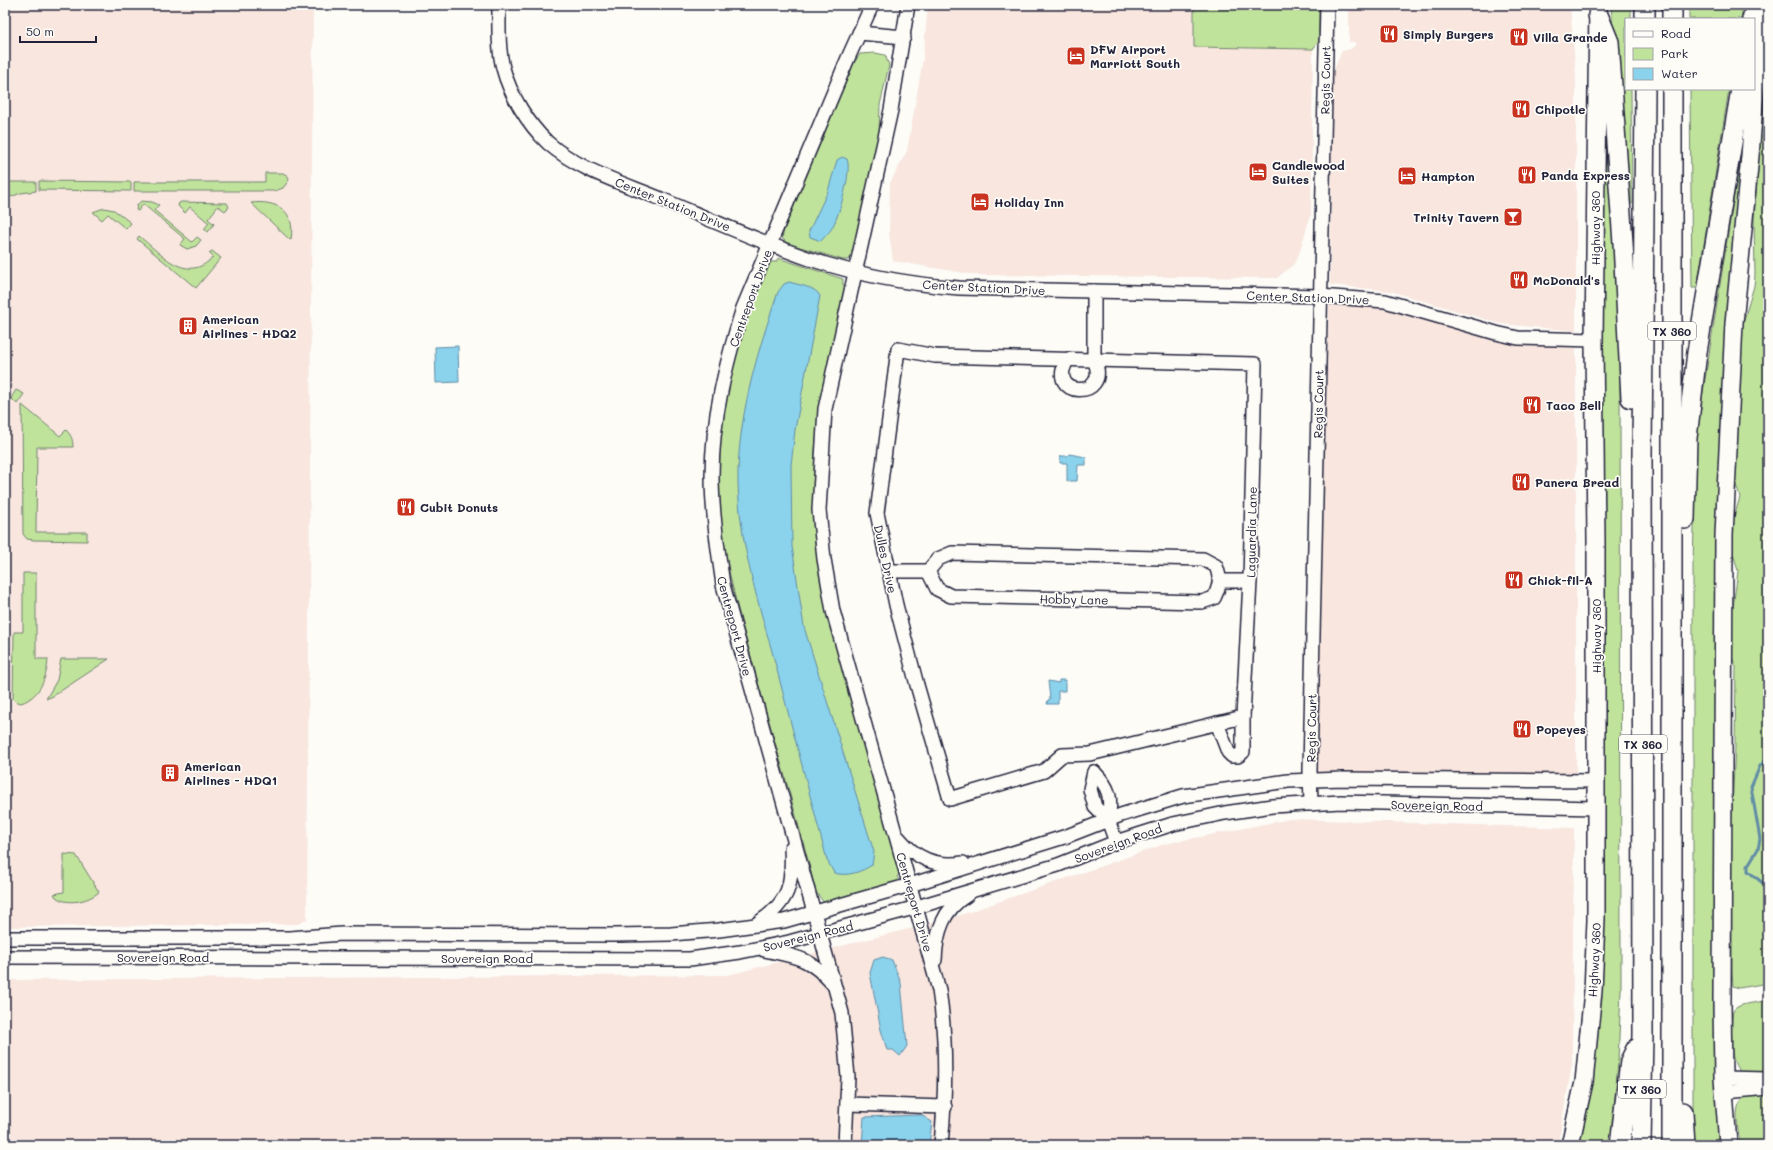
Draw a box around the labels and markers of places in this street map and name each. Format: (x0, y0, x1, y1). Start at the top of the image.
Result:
restaurant icon: Simply Burgers (1378, 23, 1400, 45)
place label: Simply Burgers (1403, 26, 1494, 42)
restaurant icon: Villa Grande (1508, 26, 1530, 48)
place label: Villa Grande (1533, 29, 1608, 45)
place label: DFW Airport Marriott South (1090, 41, 1180, 71)
hotel icon: DFW Airport Marriott South (1065, 45, 1087, 67)
restaurant icon: Chipotle (1510, 98, 1532, 120)
place label: Chipotle (1535, 101, 1586, 117)
place label: Candlewood Suites (1272, 157, 1345, 187)
hotel icon: Candlewood Suites (1247, 161, 1269, 183)
restaurant icon: Panda Express (1516, 164, 1538, 186)
hotel icon: Hampton (1396, 165, 1418, 187)
place label: Panda Express (1541, 167, 1630, 183)
place label: Hampton (1421, 168, 1475, 184)
hotel icon: Holiday Inn (969, 191, 991, 213)
place label: Holiday Inn (994, 194, 1064, 210)
bar icon: Trinity Tavern (1502, 206, 1524, 228)
place label: Trinity Tavern (1413, 209, 1499, 225)
restaurant icon: McDonald's (1508, 269, 1530, 291)
place label: McDonald's (1533, 272, 1600, 288)
place label: American Airlines - HDQ2 (202, 311, 297, 341)
building icon: American Airlines - HDQ2 (177, 315, 199, 337)
restaurant icon: Taco Bell (1521, 394, 1543, 416)
place label: Taco Bell (1546, 397, 1601, 413)
restaurant icon: Panera Bread (1510, 471, 1532, 493)
place label: Panera Bread (1535, 474, 1619, 490)
restaurant icon: Cubit Donuts (395, 496, 417, 518)
place label: Cubit Donuts (420, 499, 498, 515)
restaurant icon: Chick-fil-A (1503, 569, 1525, 591)
place label: Chick-fil-A (1528, 572, 1593, 588)
restaurant icon: Popeyes (1511, 718, 1533, 740)
place label: Popeyes (1536, 721, 1586, 737)
place label: American Airlines - HDQ1 (184, 758, 277, 788)
building icon: American Airlines - HDQ1 (159, 762, 181, 784)

